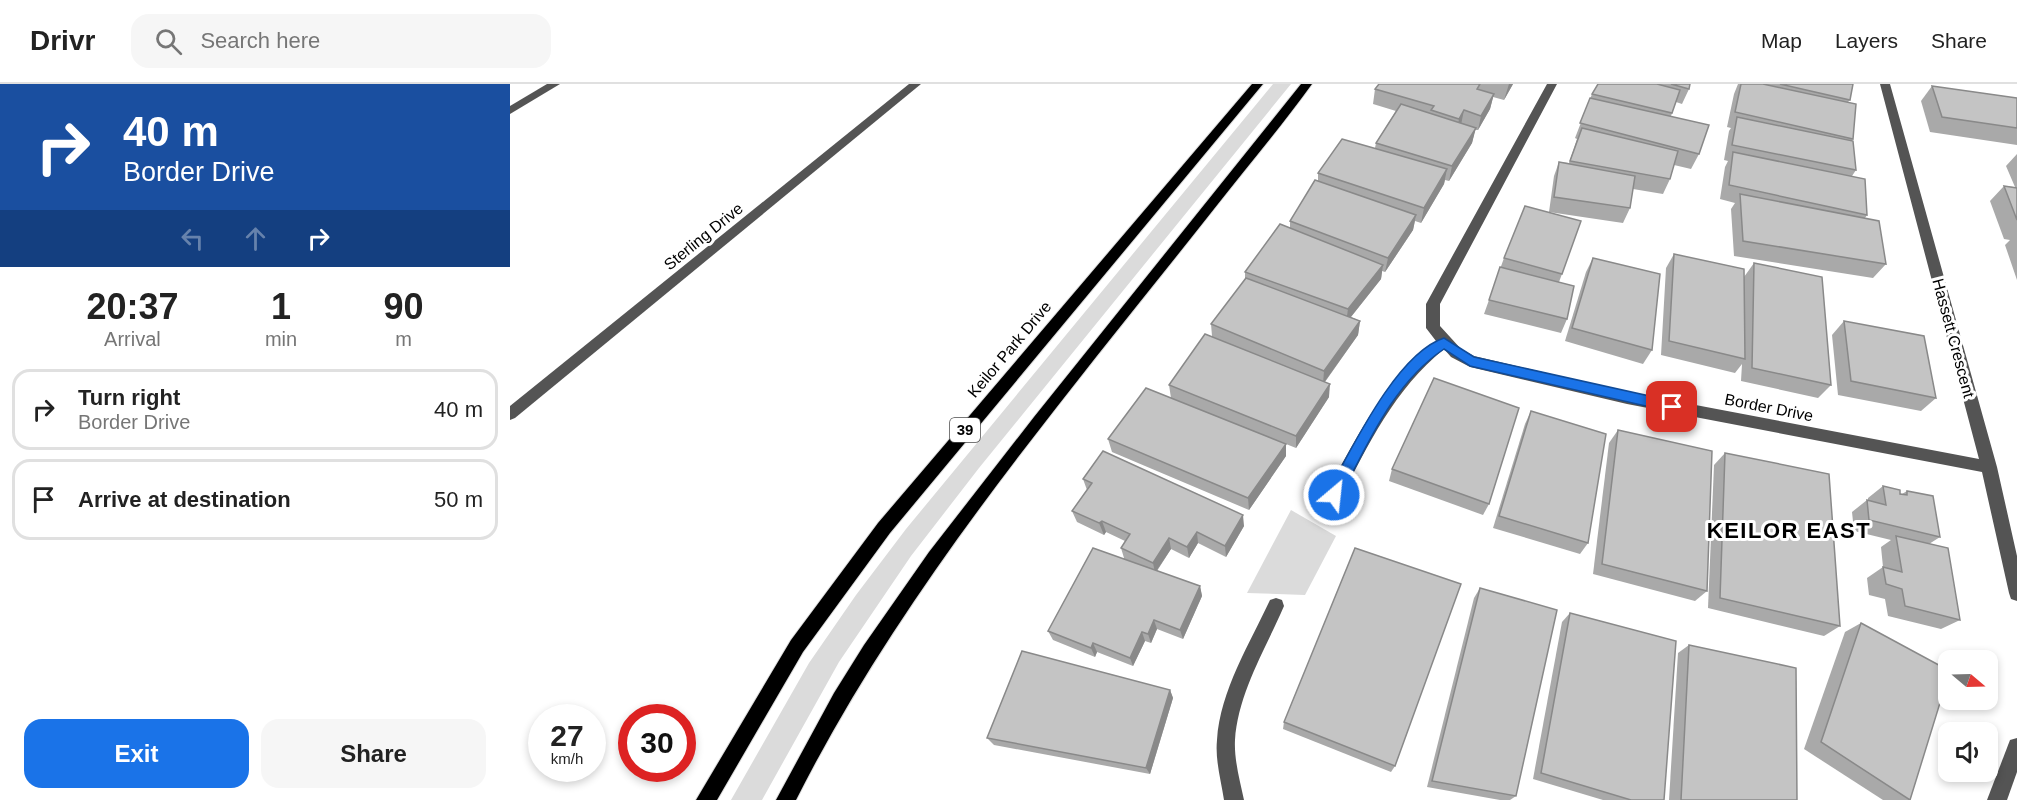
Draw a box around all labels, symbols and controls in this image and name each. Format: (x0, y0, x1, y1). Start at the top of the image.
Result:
search box (131, 14, 551, 68)
text: Drivr (30, 25, 95, 56)
icon: search (152, 25, 185, 58)
text: Search here (200, 28, 320, 53)
text: Map (1761, 29, 1802, 52)
text: Layers (1835, 29, 1898, 52)
text: Share (1931, 29, 1987, 52)
icon: right (24, 108, 102, 186)
text: 40 m (123, 108, 219, 155)
text: Border Drive (123, 157, 275, 187)
street label: Sterling Drive (661, 200, 746, 273)
icon: left (176, 222, 209, 255)
icon: ahead (239, 222, 272, 255)
icon: right (302, 222, 335, 255)
street label: Hassett Crescent (1929, 277, 1978, 400)
text: 20:37 (86, 286, 178, 327)
text: 1 (271, 286, 291, 327)
text: 90 (384, 286, 424, 327)
street label: Keilor Park Drive (964, 298, 1055, 401)
text: Arrival (104, 328, 161, 350)
text: min (265, 328, 297, 350)
text: m (395, 328, 412, 350)
pin (1646, 381, 1697, 432)
text: Turn right (78, 385, 180, 410)
icon: arrive (1655, 390, 1688, 423)
street label: Border Drive (1723, 391, 1815, 424)
icon: right (27, 393, 60, 426)
text: 40 m (434, 397, 483, 422)
text: Border Drive (78, 411, 190, 433)
road number: 39 (950, 418, 980, 442)
position arrow (1302, 463, 1366, 527)
icon: arrive (27, 483, 60, 516)
text: Arrive at destination (78, 487, 291, 512)
text: 50 m (434, 487, 483, 512)
district label: KEILOR EAST (1707, 518, 1871, 543)
north arrow (1938, 650, 1998, 710)
map controls (1938, 650, 1998, 782)
speed limit sign: 30 (618, 704, 696, 782)
button: Exit (24, 719, 249, 788)
button: Share (261, 719, 486, 788)
text: 27 (550, 719, 584, 752)
button: sound (1938, 722, 1998, 782)
text: km/h (551, 750, 583, 767)

